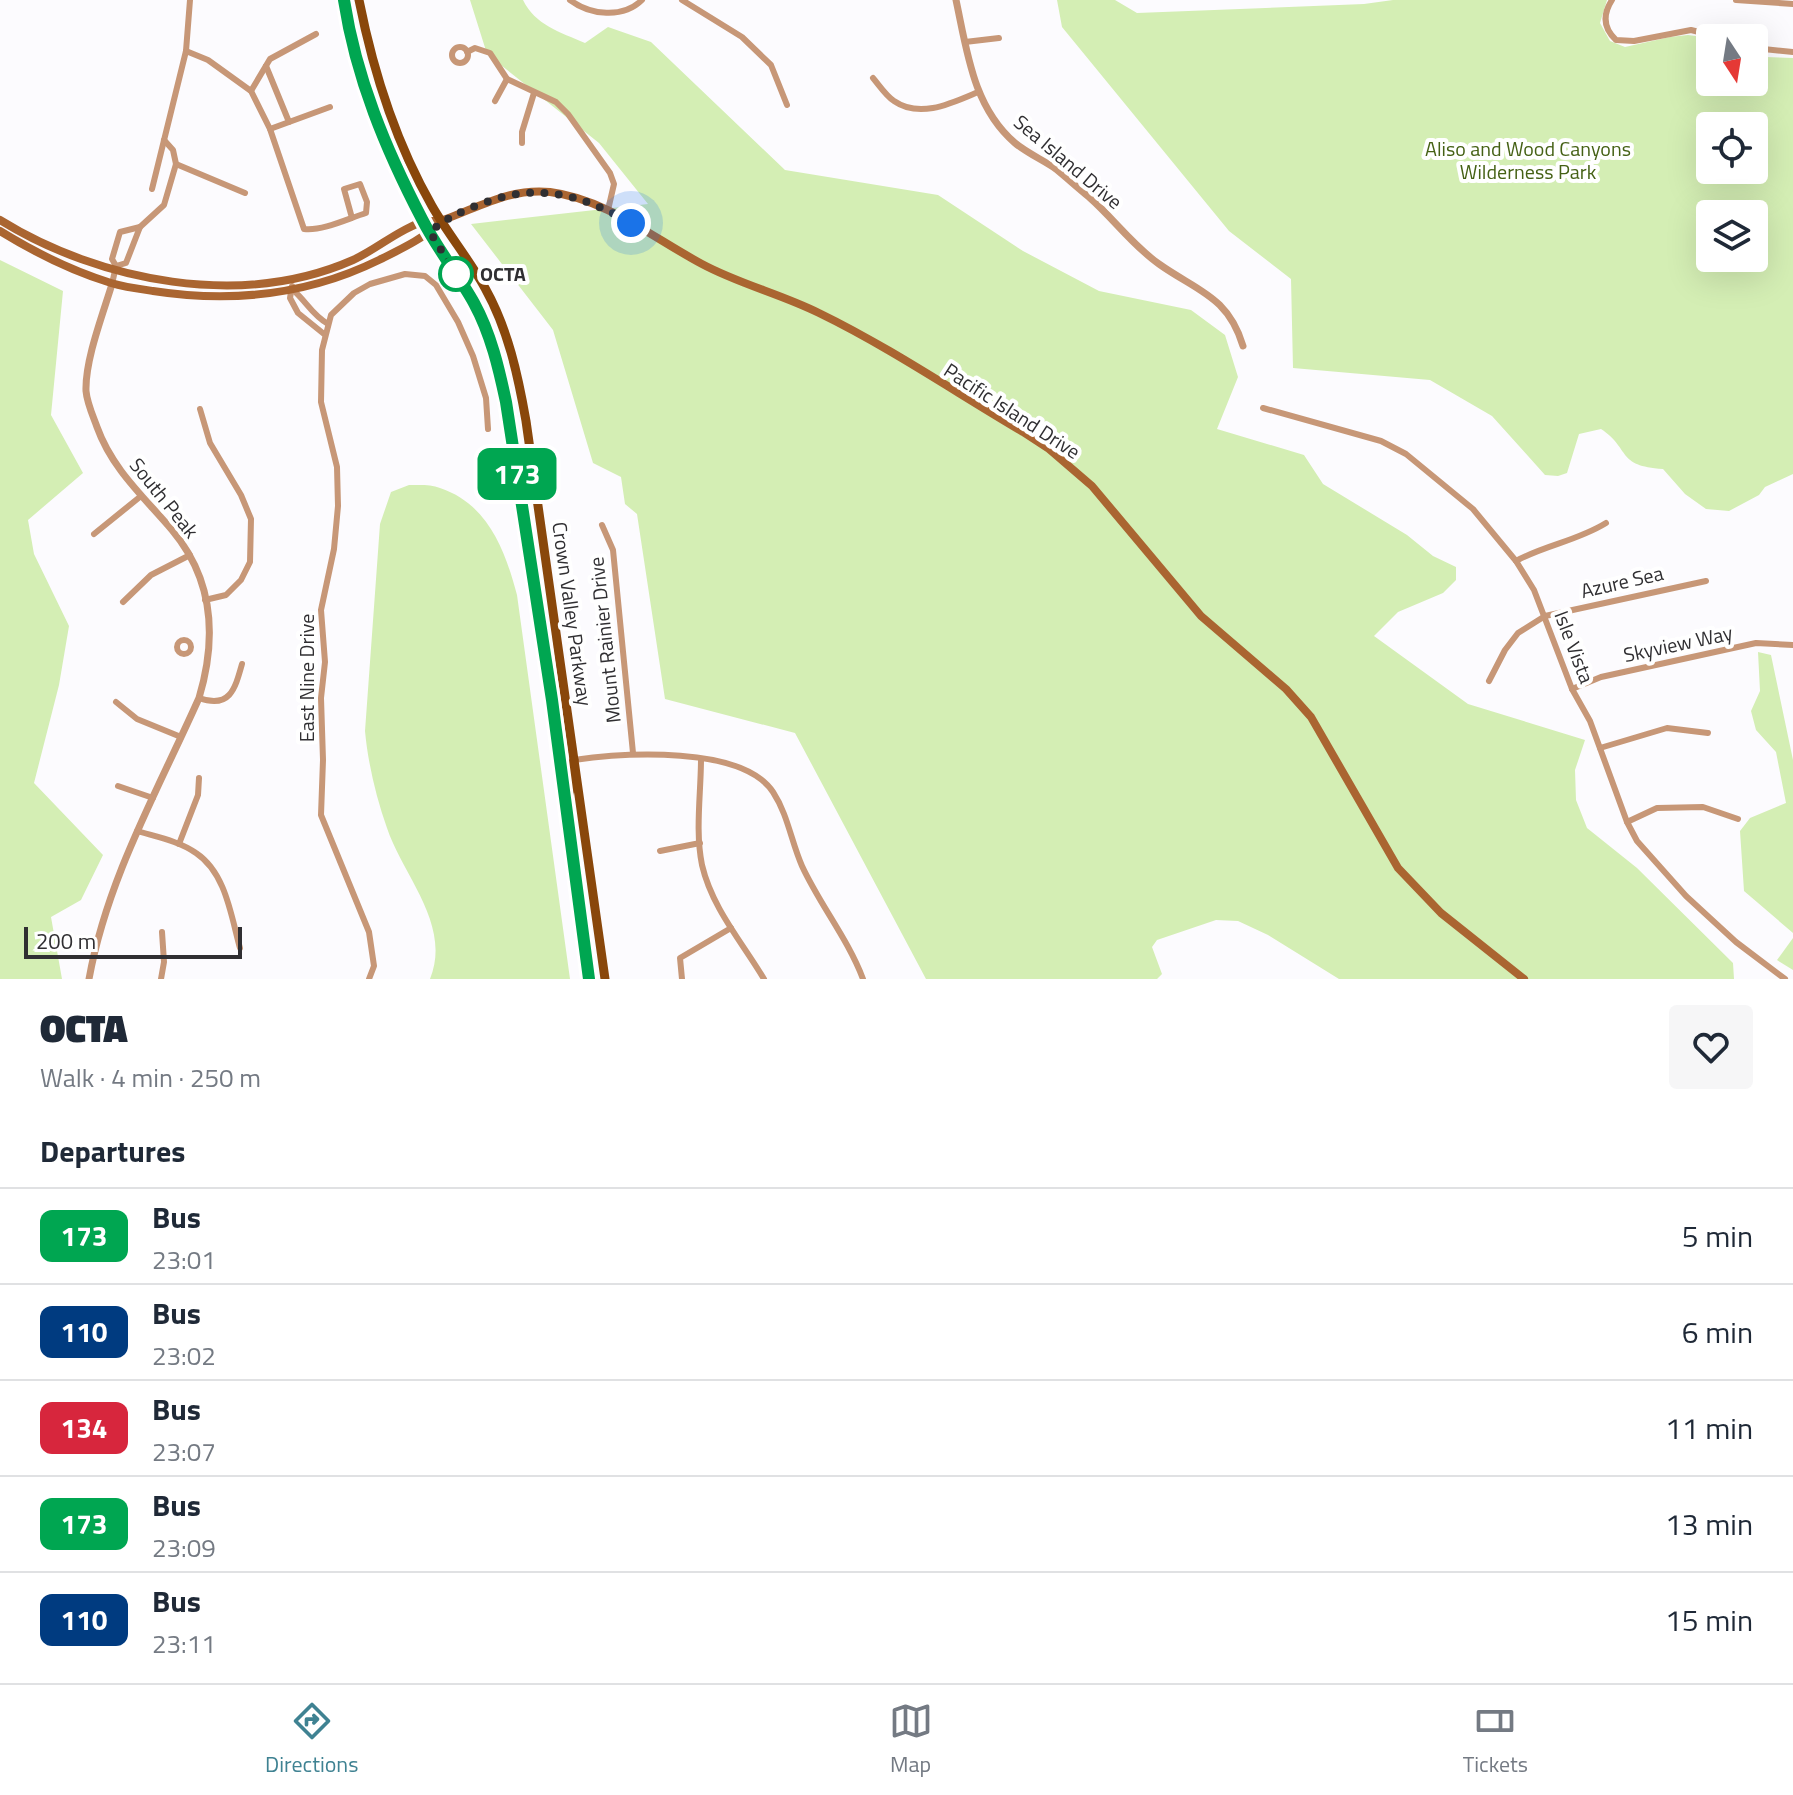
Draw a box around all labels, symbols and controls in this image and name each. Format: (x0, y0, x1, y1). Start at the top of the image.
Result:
north arrow (1696, 24, 1768, 96)
map controls (1696, 24, 1768, 272)
street label: Sea Island Drive (1007, 107, 1129, 216)
button: locate (1696, 112, 1768, 184)
park label: Aliso and Wood Canyons Wilderness Park (1425, 133, 1631, 187)
button: layers (1696, 200, 1768, 272)
your location (611, 203, 651, 243)
marker: OCTA (439, 257, 473, 291)
place label: OCTA (480, 258, 526, 289)
street label: Pacific Island Drive (938, 355, 1087, 466)
line badge: 173 (471, 448, 563, 500)
street label: South Peak (122, 451, 207, 545)
text: 173 (493, 452, 541, 495)
street label: Crown Valley Parkway (544, 520, 601, 708)
street label: Mount Rainier Drive (580, 555, 629, 725)
street label: Azure Sea (1578, 557, 1666, 606)
street label: Isle Vista (1546, 606, 1603, 688)
street label: East Nine Drive (291, 614, 322, 742)
street label: Skyview Way (1621, 617, 1736, 670)
scale bar (24, 923, 242, 959)
text: 200 m (36, 924, 96, 958)
text: OCTA (40, 999, 128, 1057)
button: heart (1669, 1005, 1753, 1089)
text: Walk · 4 min · 250 m (40, 1058, 261, 1097)
text: Departures (40, 1128, 185, 1174)
text: Bus (152, 1194, 201, 1240)
text: 5 min (1682, 1213, 1753, 1259)
text: 173 (60, 1214, 108, 1257)
text: 23:01 (152, 1240, 216, 1279)
text: Bus (152, 1290, 201, 1336)
text: 6 min (1682, 1309, 1753, 1355)
text: 110 (60, 1310, 108, 1353)
text: 23:02 (152, 1336, 216, 1375)
text: Bus (152, 1386, 201, 1432)
text: 11 min (1665, 1405, 1753, 1451)
text: 134 (60, 1406, 108, 1449)
text: 23:07 (152, 1432, 216, 1471)
text: Bus (152, 1482, 201, 1528)
text: 13 min (1665, 1501, 1753, 1547)
text: 173 (60, 1502, 108, 1545)
text: 23:09 (152, 1528, 216, 1567)
text: Bus (152, 1578, 201, 1624)
text: 15 min (1665, 1597, 1753, 1643)
text: 110 (60, 1598, 108, 1641)
text: 23:11 (152, 1624, 216, 1663)
tab: Directions (265, 1699, 358, 1781)
tab: Map (889, 1699, 933, 1781)
tab: Tickets (1463, 1699, 1528, 1781)

